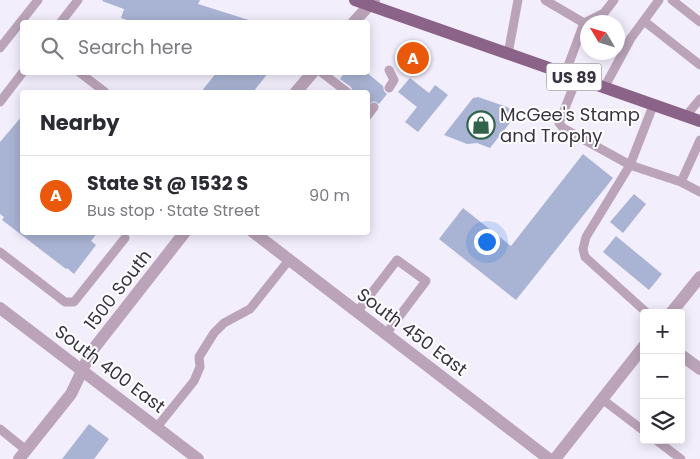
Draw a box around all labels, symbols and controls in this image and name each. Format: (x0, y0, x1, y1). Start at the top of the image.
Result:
north arrow (580, 15, 625, 60)
search box (20, 20, 370, 75)
icon: search (38, 34, 66, 62)
text: Search here (78, 34, 192, 61)
pin: A (397, 39, 429, 77)
road number: US 89 (546, 64, 602, 90)
place label: McGee's Stamp and Trophy (500, 102, 640, 148)
text: Nearby (40, 108, 120, 137)
shop icon: McGee's Stamp and Trophy (466, 110, 496, 140)
text: State St @ 1532 S (87, 170, 248, 197)
text: A (50, 184, 62, 207)
text: 90 m (309, 184, 350, 207)
text: Bus stop · State Street (87, 199, 260, 222)
your location (474, 229, 500, 255)
street label: 1500 South (78, 244, 157, 335)
street label: South 450 East (352, 282, 473, 381)
map controls (640, 309, 685, 444)
button: + (640, 309, 685, 354)
street label: South 400 East (50, 319, 171, 418)
button: − (640, 354, 685, 399)
button: layers (640, 399, 685, 444)

